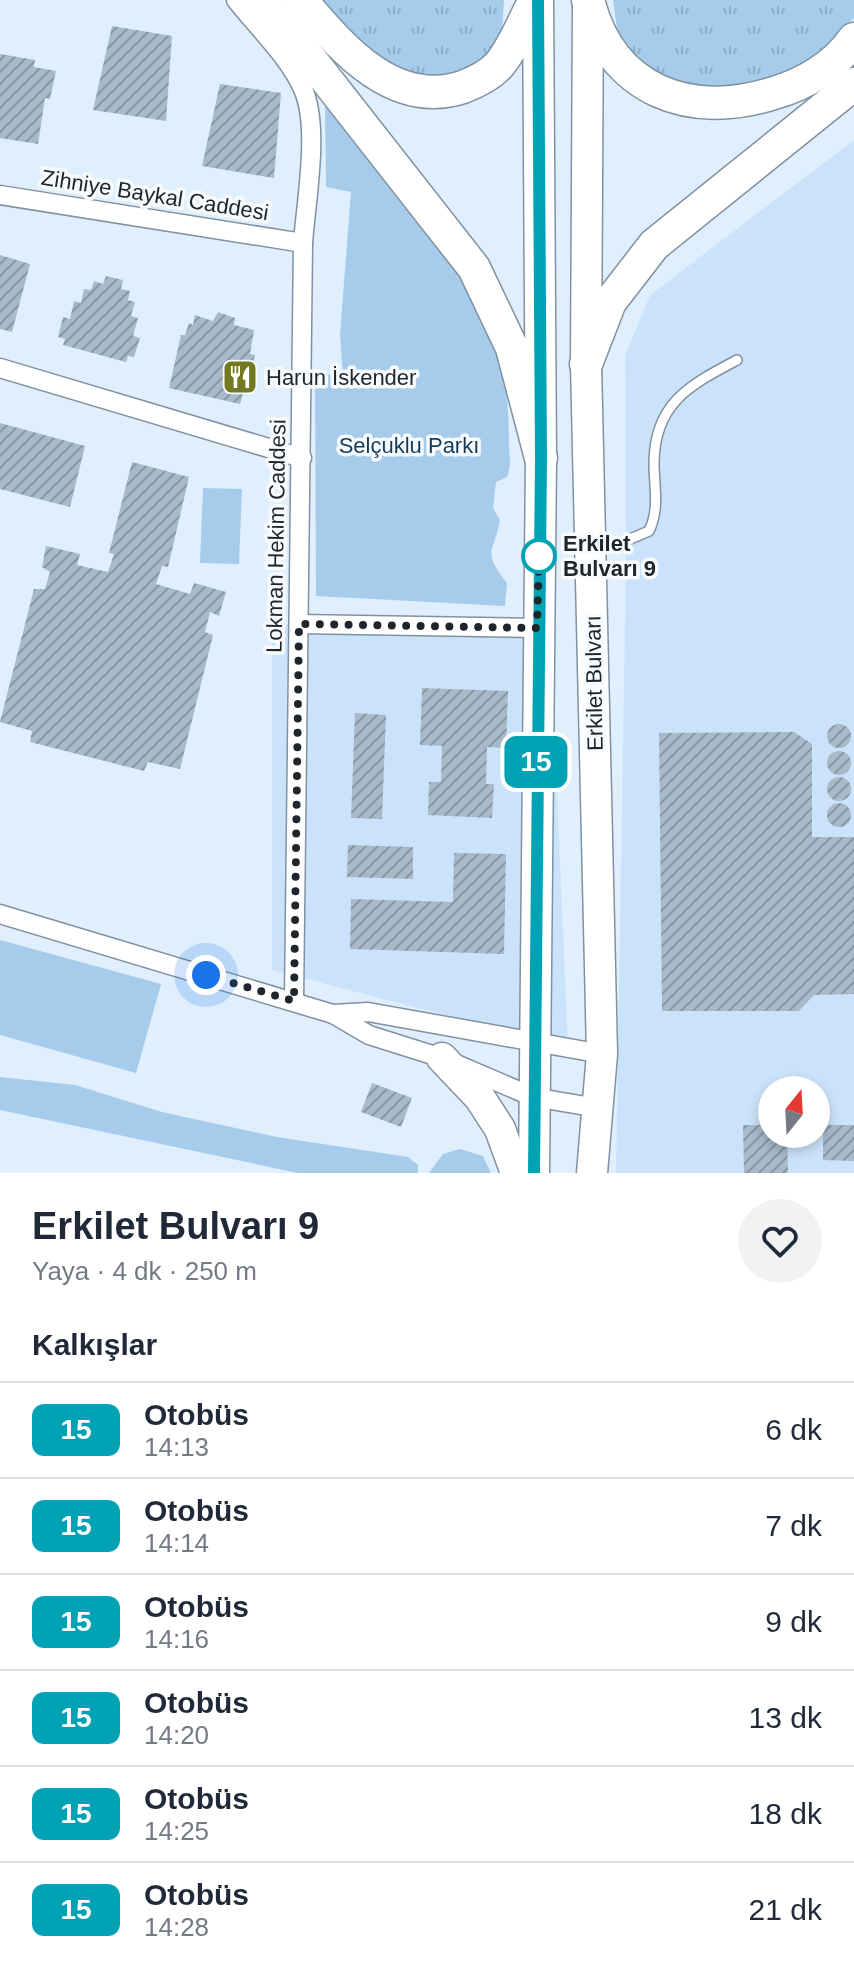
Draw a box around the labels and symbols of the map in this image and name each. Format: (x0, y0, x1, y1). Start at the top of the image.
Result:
street label: Zihniye Baykal Caddesi (40, 165, 270, 225)
restaurant icon: Harun İskender (221, 358, 259, 396)
place label: Harun İskender (266, 365, 416, 390)
street label: Lokman Hekim Caddesi (261, 419, 291, 653)
park label: Selçuklu Parkı (339, 433, 479, 458)
place label: Erkilet Bulvarı 9 (563, 531, 656, 581)
marker: Erkilet Bulvarı 9 (522, 539, 556, 573)
street label: Erkilet Bulvarı (580, 615, 608, 751)
line badge: 15 (500, 736, 572, 788)
your location (186, 955, 226, 995)
north arrow (758, 1076, 830, 1148)

